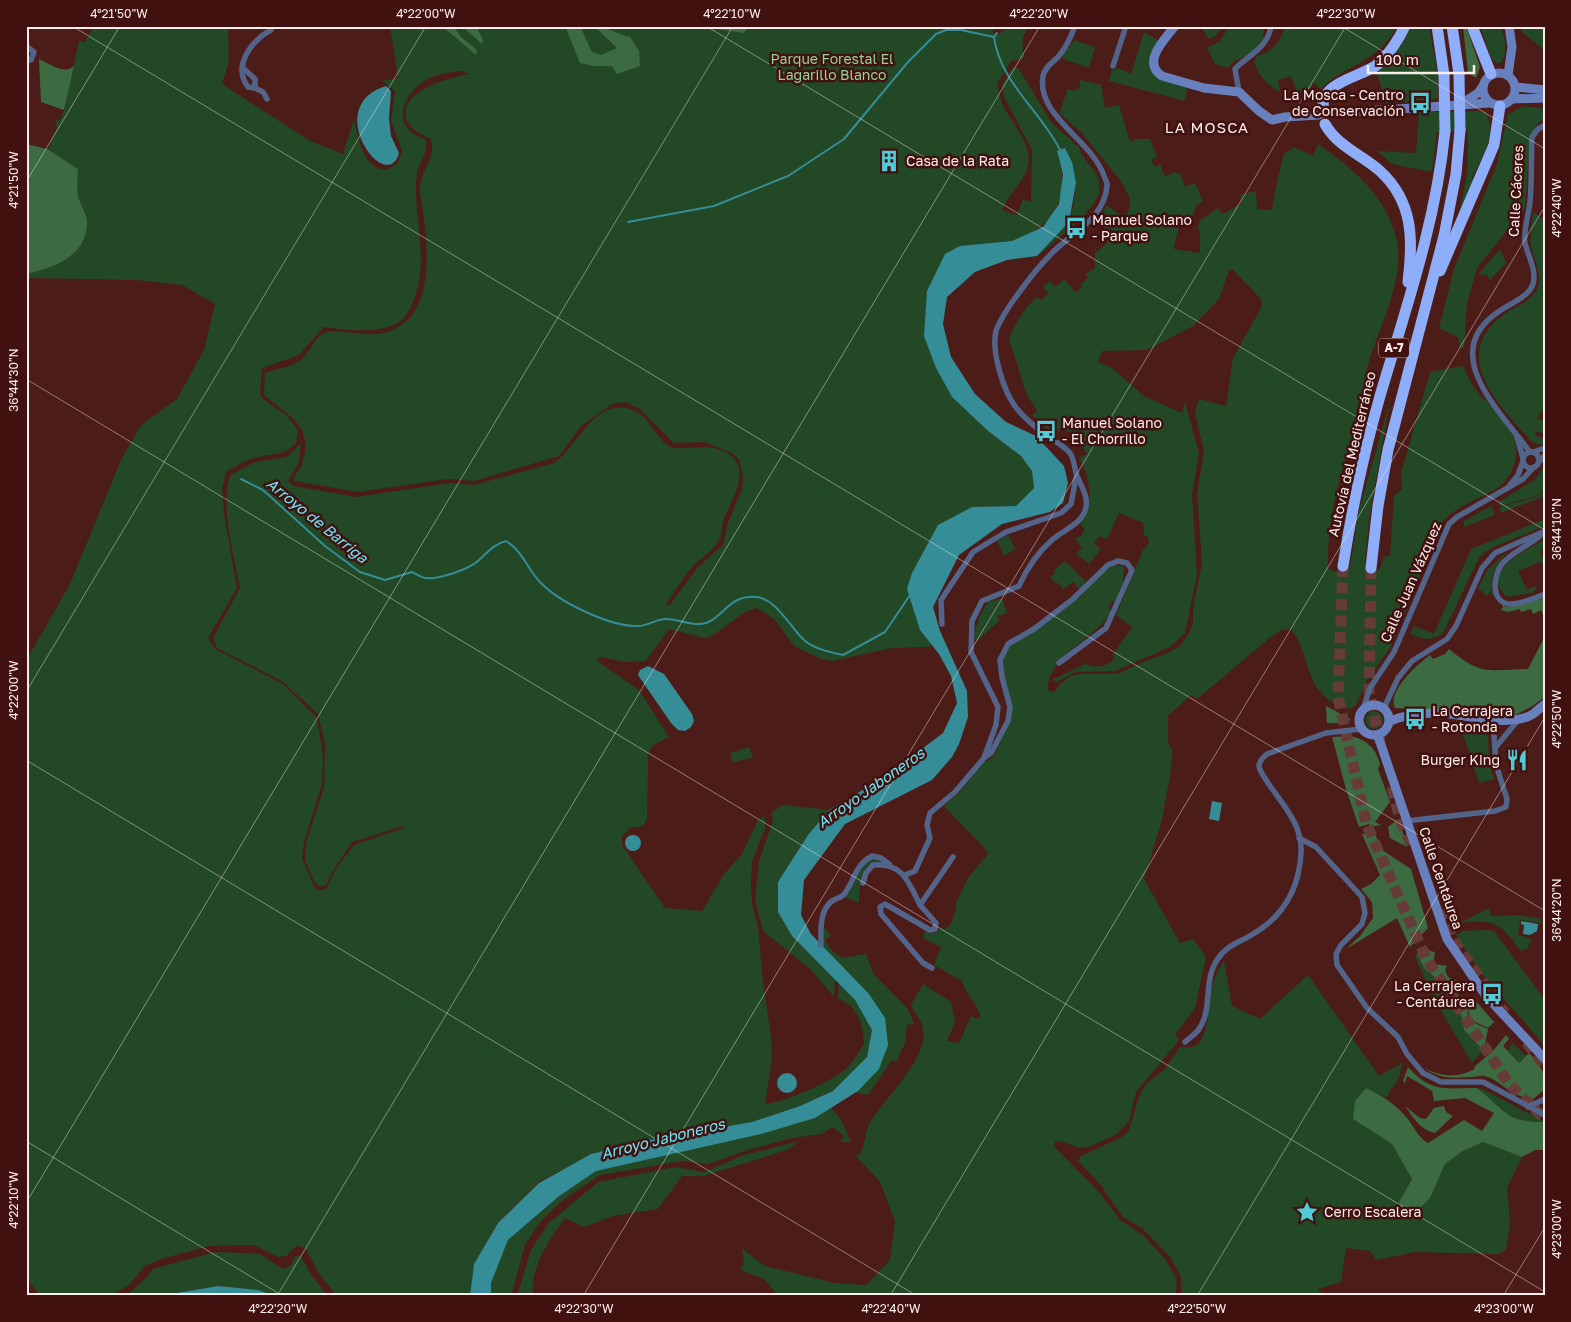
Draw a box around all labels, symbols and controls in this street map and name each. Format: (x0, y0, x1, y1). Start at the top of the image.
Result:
text: 4°21'50"W (90, 6, 148, 21)
text: 4°22'00"W (396, 6, 456, 21)
text: 4°22'10"W (703, 6, 761, 21)
text: 4°22'20"W (1010, 6, 1069, 21)
text: 4°22'30"W (1317, 6, 1376, 21)
scale bar (1368, 42, 1475, 74)
park label: Parque Forestal El Lagarillo Blanco (771, 50, 893, 83)
text: 100 m (1376, 50, 1419, 68)
place label: La Mosca - Centro de Conservación (1283, 86, 1404, 119)
bus stop icon: La Mosca - Centro de Conservación (1407, 90, 1433, 116)
district label: LA MOSCA (1165, 118, 1249, 136)
street label: Calle Cáceres (1505, 145, 1526, 237)
building icon: Casa de la Rata (876, 148, 902, 174)
text: 4°21'50"W (6, 151, 21, 209)
place label: Casa de la Rata (906, 152, 1009, 169)
text: 4°22'40"W (1549, 178, 1564, 238)
place label: Manuel Solano - Parque (1092, 211, 1192, 244)
bus stop icon: Manuel Solano - Parque (1063, 215, 1089, 241)
road number: A-7 (1379, 338, 1409, 358)
text: 36°44'30"N (6, 348, 21, 412)
street label: Autovía del Mediterráneo (1324, 370, 1379, 538)
place label: Manuel Solano - El Chorrillo (1062, 414, 1162, 447)
bus stop icon: Manuel Solano - El Chorrillo (1033, 418, 1059, 444)
water label: Arroyo de Barriga (263, 474, 372, 568)
text: 36°44'10"N (1549, 498, 1564, 560)
street label: Calle Juan Vázquez (1376, 519, 1445, 645)
text: 4°22'00"W (6, 660, 21, 720)
text: 4°22'50"W (1549, 689, 1564, 748)
place label: La Cerrajera - Rotonda (1432, 702, 1513, 735)
bus stop icon: La Cerrajera - Rotonda (1402, 706, 1428, 732)
water label: Arroyo Jaboneros (813, 743, 929, 832)
restaurant icon: Burger King (1504, 747, 1530, 773)
place label: Burger King (1421, 751, 1500, 768)
street label: Calle Centáurea (1416, 824, 1467, 931)
text: 36°44'20"N (1549, 878, 1564, 942)
place label: La Cerrajera - Centáurea (1394, 977, 1475, 1010)
bus stop icon: La Cerrajera - Centáurea (1479, 981, 1505, 1007)
water label: Arroyo Jaboneros (599, 1114, 728, 1163)
text: 4°22'10"W (6, 1171, 21, 1229)
place icon: Cerro Escalera (1294, 1199, 1320, 1225)
text: 4°23'00"W (1549, 1199, 1564, 1259)
place label: Cerro Escalera (1324, 1203, 1422, 1220)
text: 4°22'20"W (249, 1301, 308, 1316)
text: 4°22'30"W (555, 1301, 614, 1316)
text: 4°22'40"W (861, 1301, 921, 1316)
text: 4°22'50"W (1168, 1301, 1227, 1316)
text: 4°23'00"W (1474, 1301, 1534, 1316)

